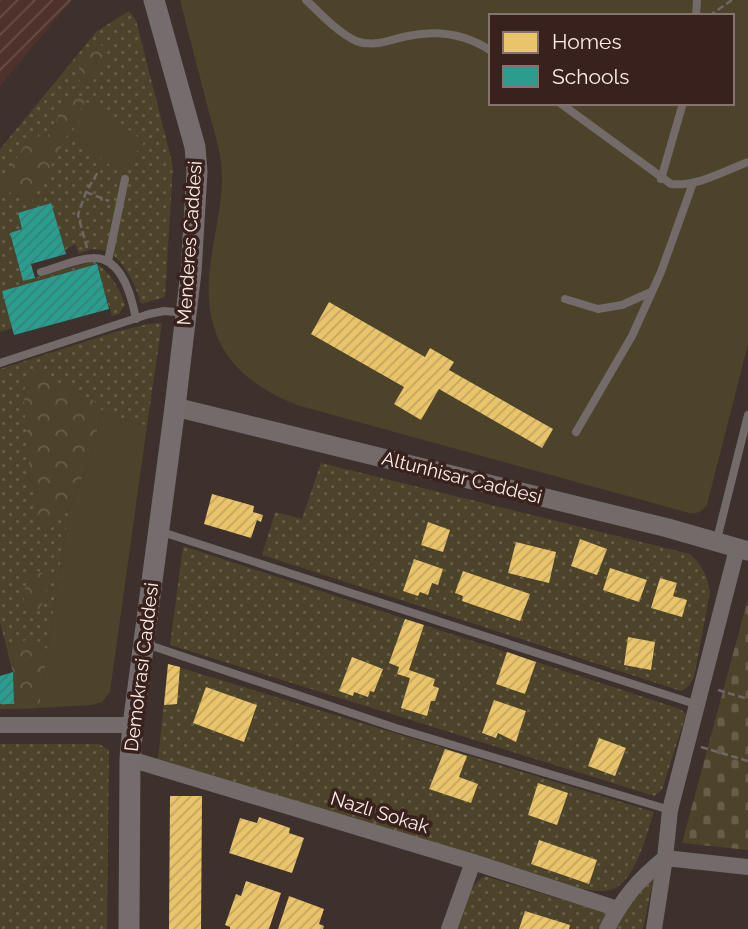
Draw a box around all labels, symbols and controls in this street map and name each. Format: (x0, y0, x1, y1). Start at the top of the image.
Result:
legend (489, 14, 734, 105)
text: Homes (552, 29, 622, 54)
text: Schools (552, 64, 629, 89)
street label: Menderes Caddesi (172, 160, 206, 326)
street label: Altunhisar Caddesi (380, 446, 544, 508)
street label: Demokrasi Caddesi (120, 581, 162, 753)
street label: Nazlı Sokak (328, 787, 432, 837)

